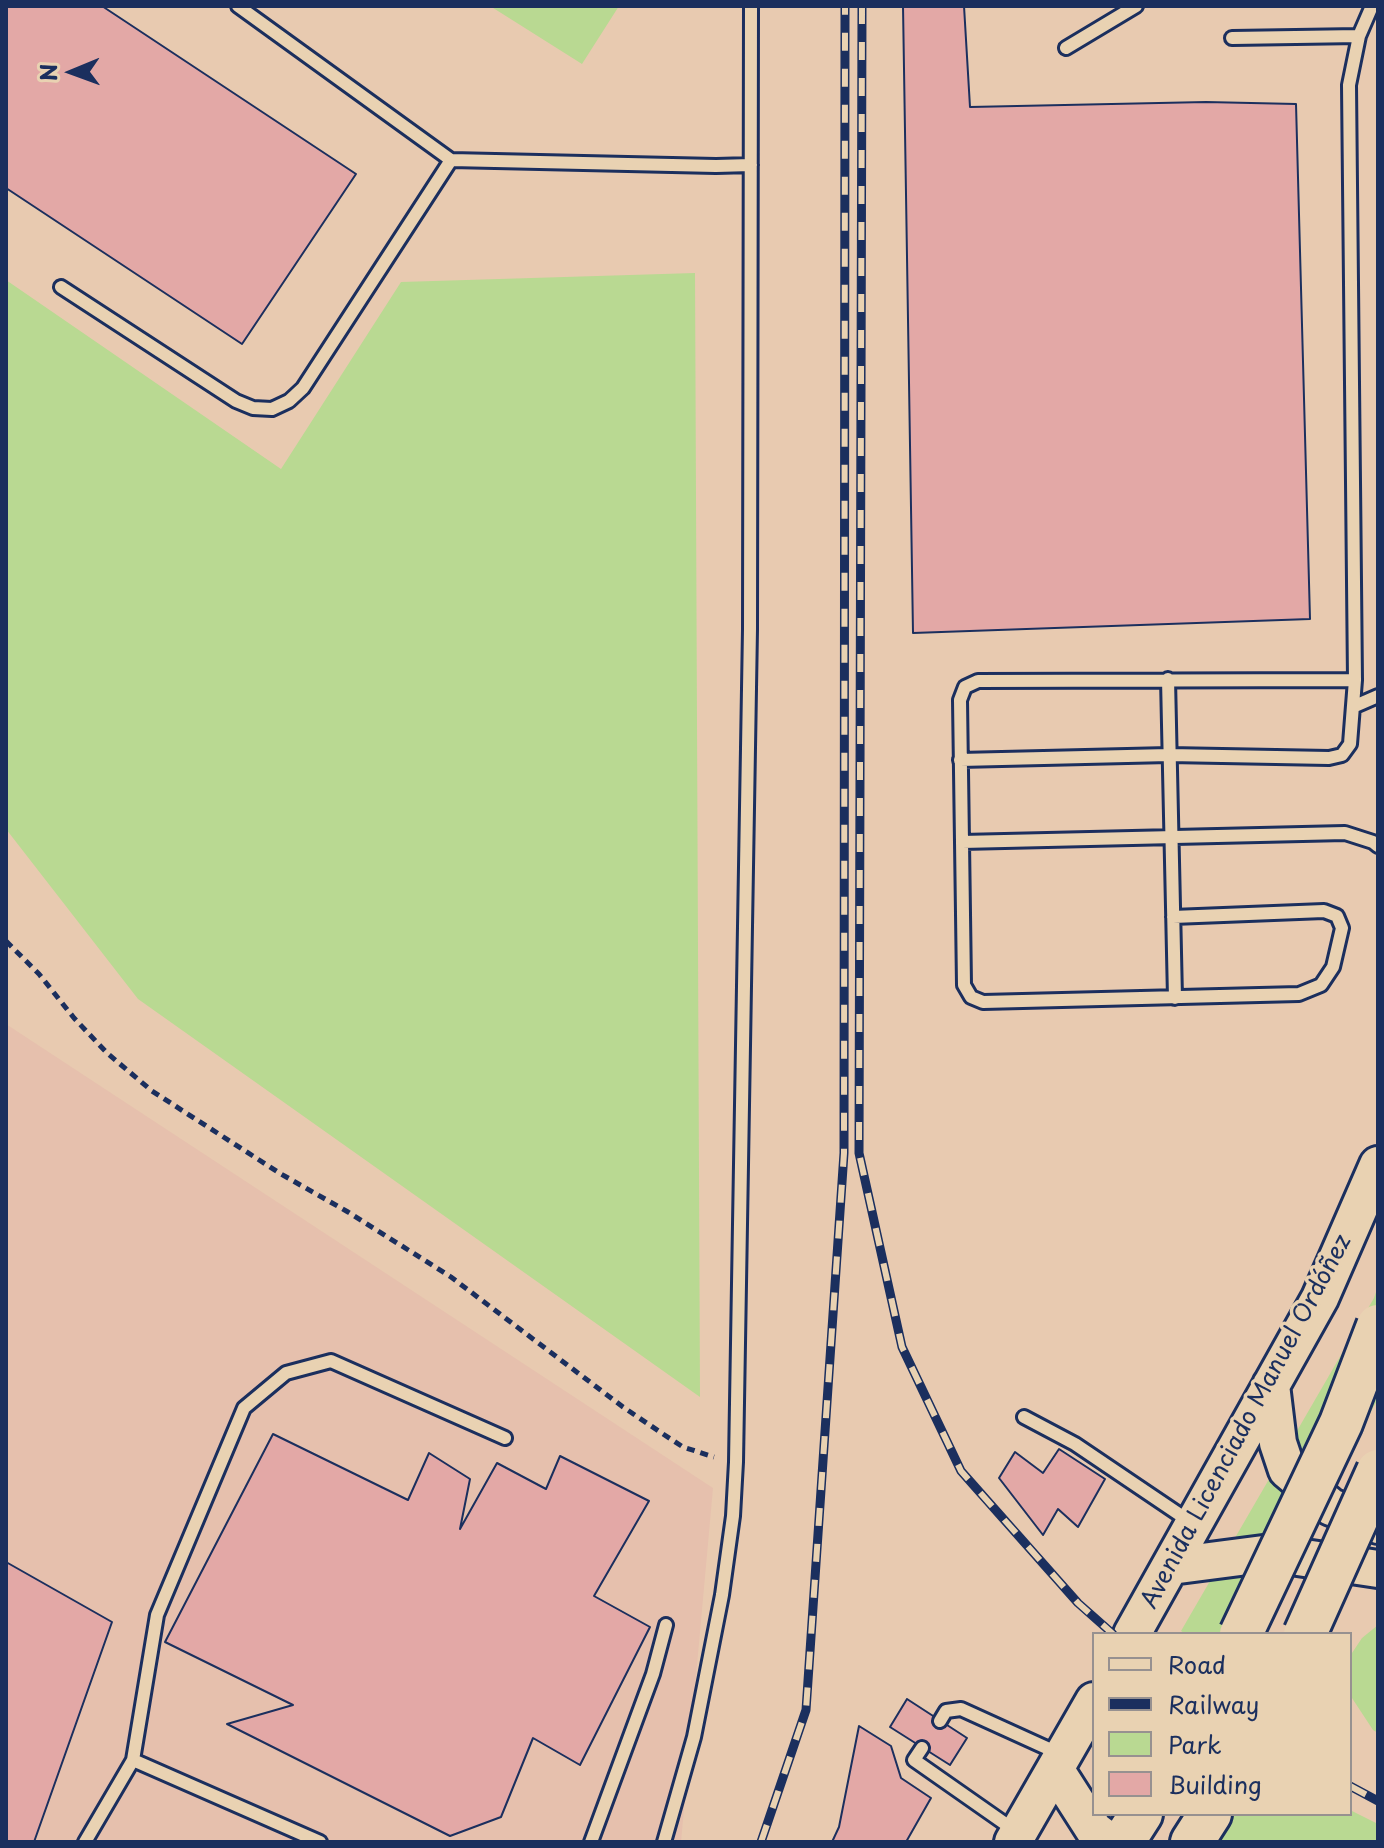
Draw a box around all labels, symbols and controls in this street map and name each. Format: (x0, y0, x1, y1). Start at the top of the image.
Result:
north arrow (32, 32, 112, 112)
text: N (31, 63, 64, 81)
street label: Avenida Licenciado Manuel Ordóñez (1136, 1230, 1358, 1614)
legend (1092, 1632, 1352, 1816)
text: Road (1168, 1646, 1226, 1682)
text: Railway (1168, 1686, 1259, 1722)
text: Park (1168, 1726, 1222, 1762)
text: Building (1168, 1766, 1262, 1802)

